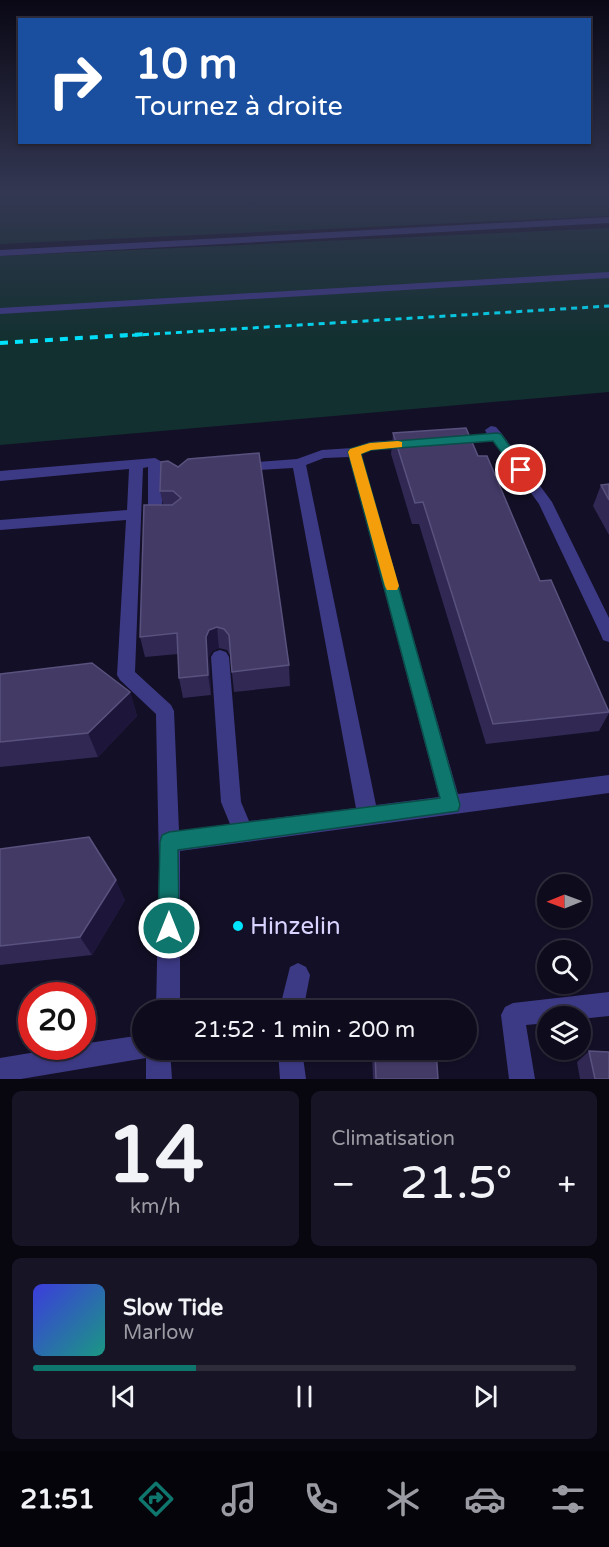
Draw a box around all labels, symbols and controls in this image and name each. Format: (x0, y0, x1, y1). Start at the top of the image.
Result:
text: 10 m (135, 39, 237, 90)
icon: right (36, 42, 114, 120)
text: Tournez à droite (135, 90, 343, 123)
pin (495, 444, 546, 495)
icon: arrive (504, 453, 537, 486)
north arrow (537, 874, 591, 928)
map controls (537, 874, 591, 1060)
position arrow (137, 896, 201, 960)
place label: Hinzelin (250, 912, 341, 941)
marker: Hinzelin (231, 919, 245, 933)
button: search (537, 940, 591, 994)
speed limit sign: 20 (18, 982, 96, 1060)
button: layers (537, 1006, 591, 1060)
text: 21:52 · 1 min · 200 m (194, 1017, 415, 1043)
text: 14 (106, 1109, 204, 1203)
text: Climatisation (332, 1127, 455, 1151)
text: 21.5° (400, 1157, 513, 1211)
text: − (332, 1165, 355, 1204)
text: + (557, 1165, 576, 1204)
text: km/h (130, 1195, 180, 1219)
text: Slow Tide (123, 1295, 223, 1321)
text: Marlow (123, 1321, 194, 1345)
icon: previous (107, 1380, 140, 1413)
icon: pause (288, 1380, 321, 1413)
icon: next (469, 1380, 502, 1413)
icon: directions (135, 1478, 177, 1520)
icon: music (218, 1478, 260, 1520)
icon: phone (300, 1478, 342, 1520)
icon: climate (382, 1478, 424, 1520)
icon: car (464, 1478, 506, 1520)
icon: filters (547, 1478, 589, 1520)
text: 21:51 (20, 1483, 95, 1516)

